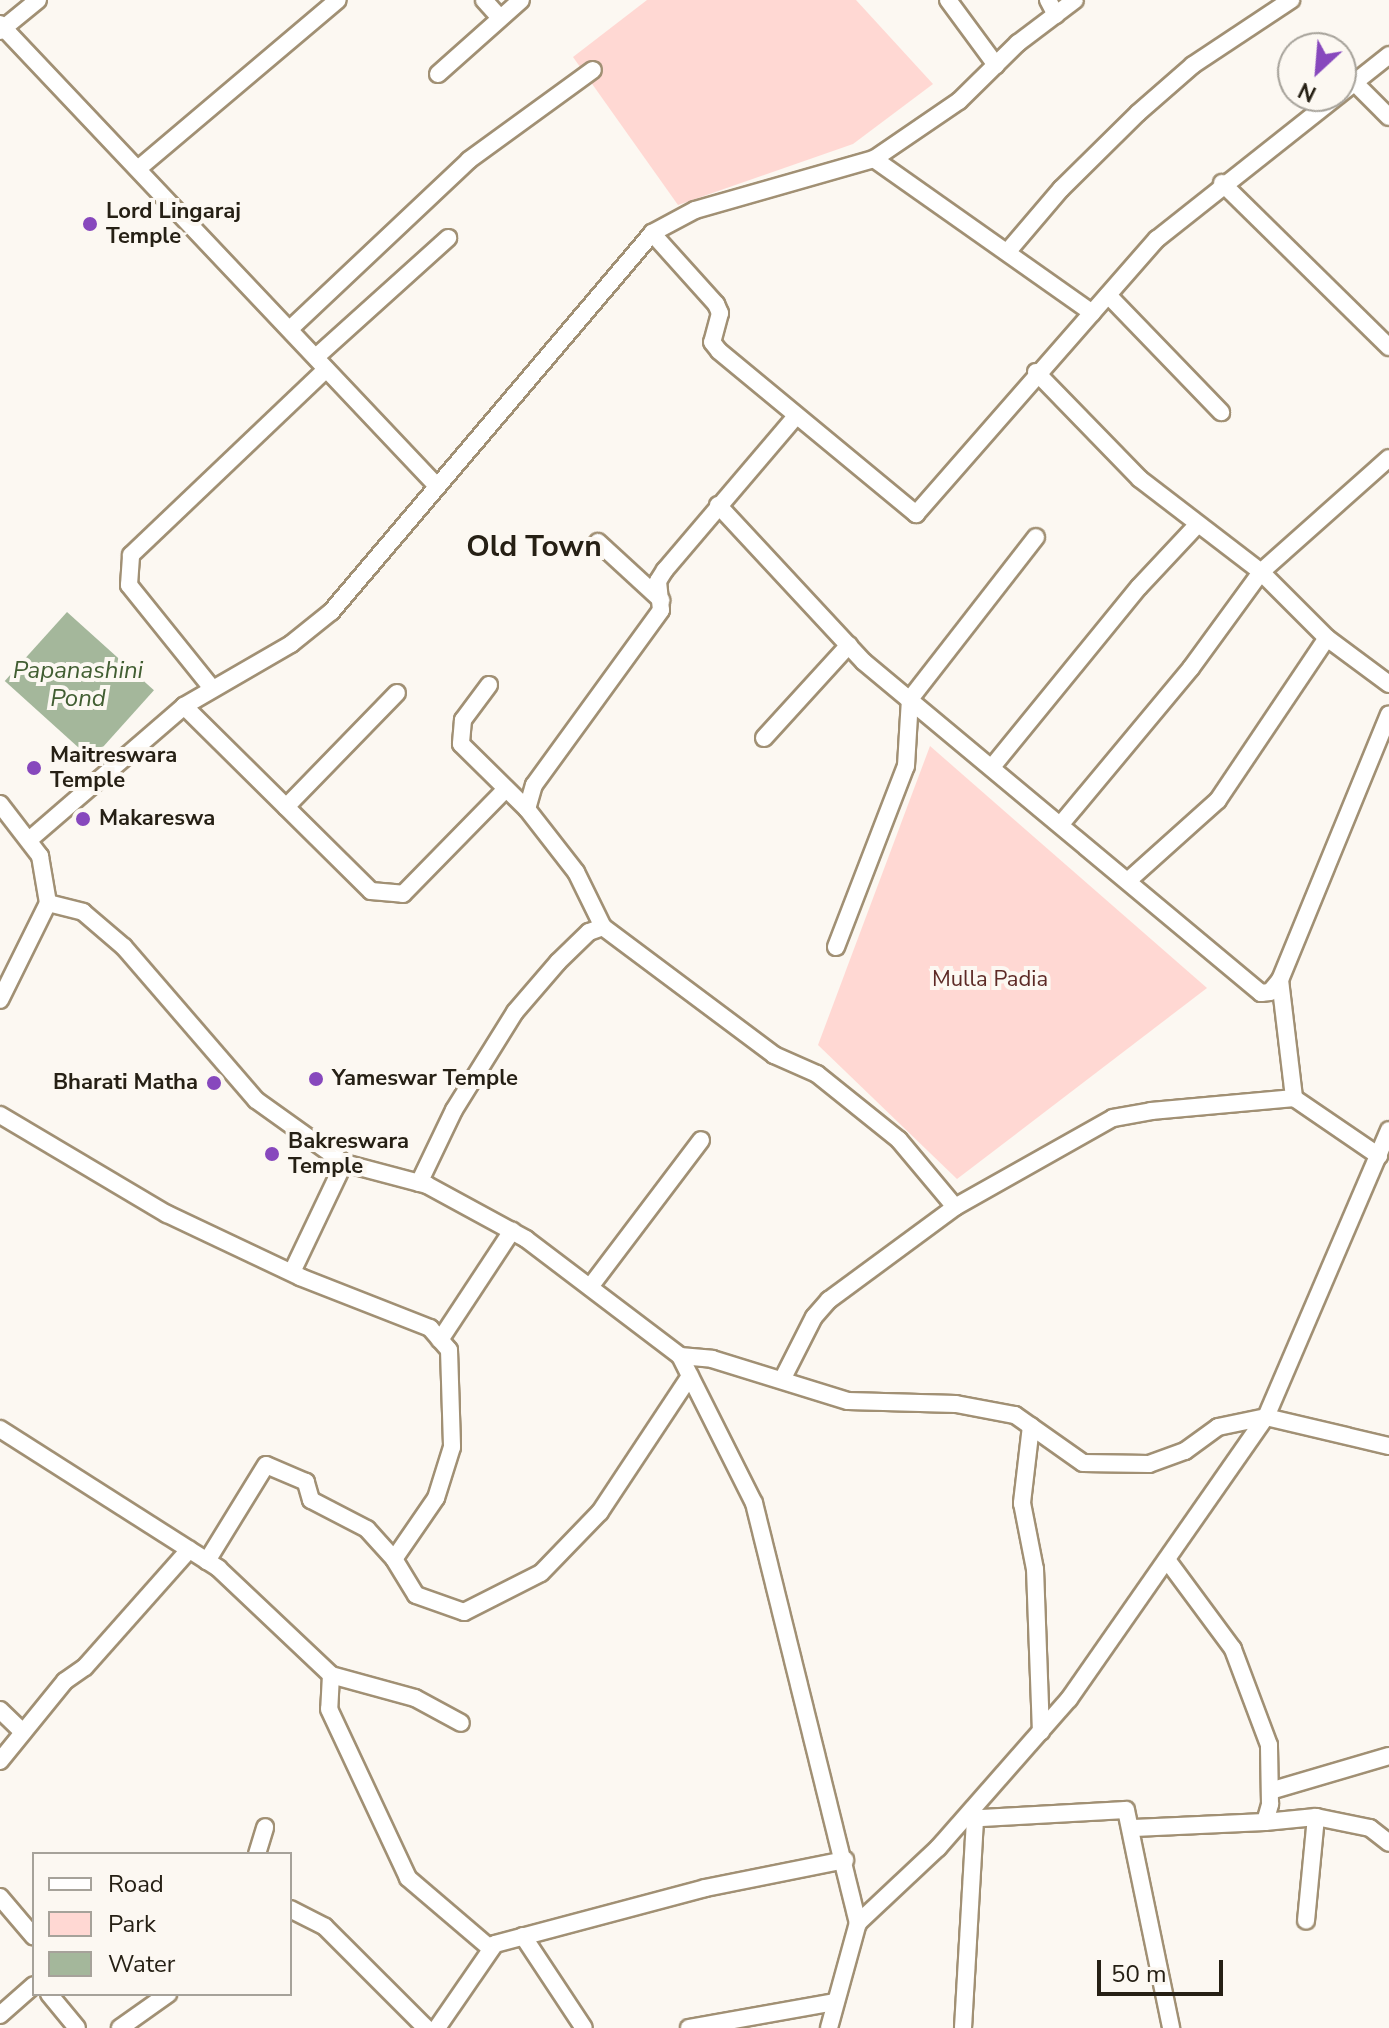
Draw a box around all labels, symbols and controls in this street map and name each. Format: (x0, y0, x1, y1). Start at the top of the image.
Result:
north arrow (1277, 32, 1357, 112)
text: N (1293, 75, 1321, 109)
place label: Lord Lingaraj Temple (106, 198, 241, 250)
marker: Lord Lingaraj Temple (81, 215, 99, 233)
district label: Old Town (466, 529, 602, 565)
water label: Papanashini Pond (13, 657, 143, 713)
place label: Maitreswara Temple (50, 742, 177, 794)
marker: Maitreswara Temple (25, 759, 43, 777)
place label: Makareswa (99, 806, 215, 832)
marker: Makareswa (74, 810, 92, 828)
park label: Mulla Padia (932, 967, 1048, 993)
place label: Yameswar Temple (332, 1066, 518, 1092)
place label: Bharati Matha (53, 1070, 198, 1096)
marker: Yameswar Temple (307, 1070, 325, 1088)
marker: Bharati Matha (205, 1074, 223, 1092)
place label: Bakreswara Temple (288, 1128, 409, 1180)
marker: Bakreswara Temple (263, 1145, 281, 1163)
legend (32, 1852, 292, 1996)
text: Road (108, 1868, 164, 1900)
text: Park (108, 1908, 156, 1940)
scale bar (1101, 1944, 1227, 1994)
text: Water (108, 1948, 175, 1980)
text: 50 m (1111, 1958, 1167, 1990)

